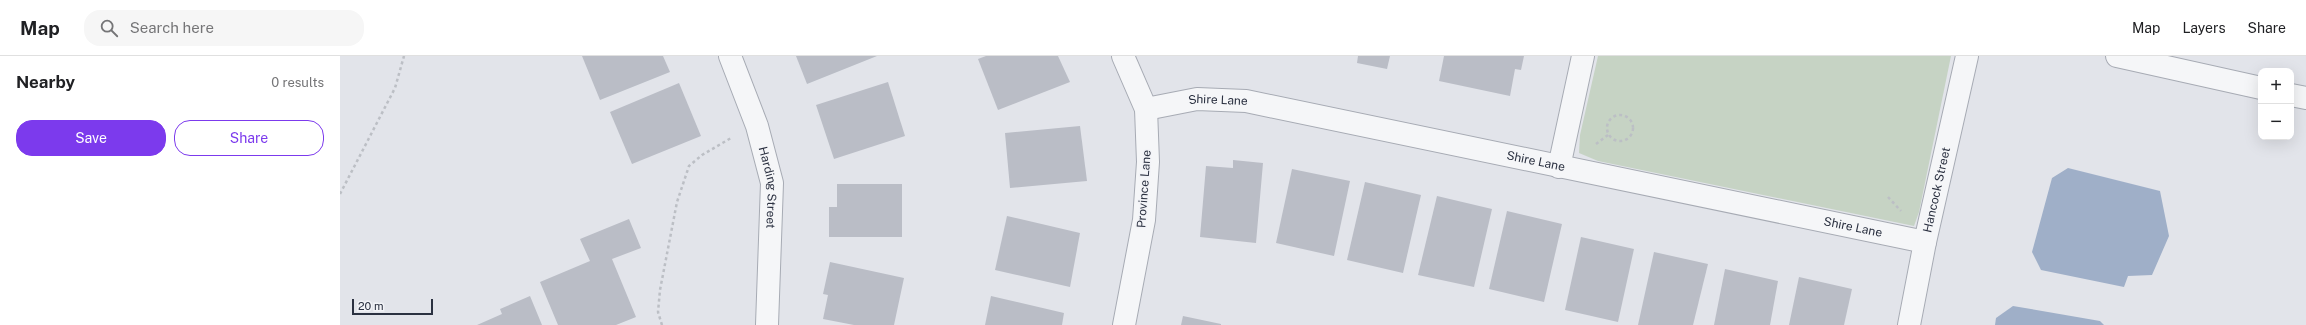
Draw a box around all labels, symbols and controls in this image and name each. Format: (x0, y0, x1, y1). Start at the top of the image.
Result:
search box (84, 10, 364, 46)
text: Map (20, 17, 60, 39)
icon: search (98, 17, 120, 39)
text: Search here (130, 19, 214, 36)
text: Map (2132, 20, 2160, 36)
text: Layers (2182, 20, 2226, 36)
text: Share (2248, 20, 2286, 36)
map controls (2258, 68, 2294, 140)
button: + (2258, 68, 2294, 104)
text: Nearby (16, 72, 75, 92)
text: 0 results (271, 75, 324, 90)
street label: Shire Lane (1187, 92, 1248, 108)
button: − (2258, 104, 2294, 140)
button: Save (16, 120, 166, 156)
button: Share (174, 120, 324, 156)
street label: Harding Street (756, 145, 779, 229)
street label: Hancock Street (1920, 145, 1953, 234)
street label: Shire Lane (1505, 148, 1567, 174)
street label: Province Lane (1134, 149, 1154, 228)
street label: Shire Lane (1823, 214, 1884, 240)
scale bar (352, 297, 433, 316)
text: 20 m (358, 300, 383, 312)

